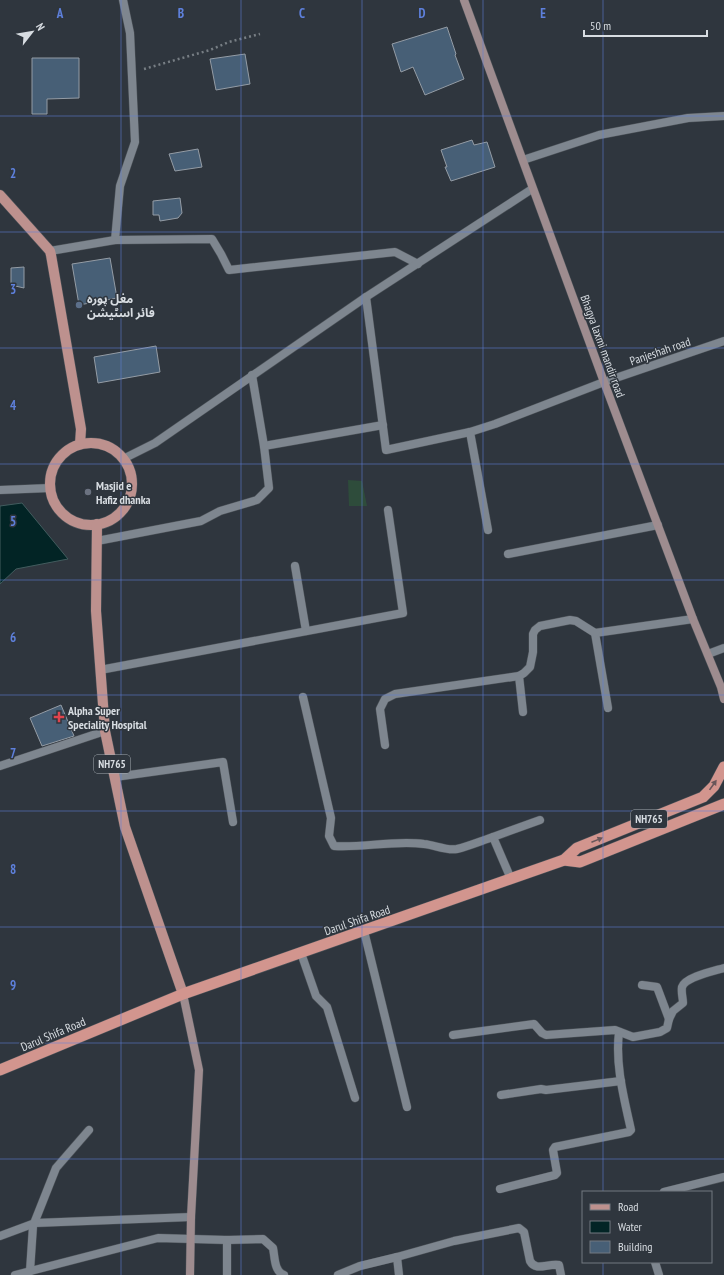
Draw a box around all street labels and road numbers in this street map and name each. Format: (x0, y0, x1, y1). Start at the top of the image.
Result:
street label: Bhagya laxmi mandir road (577, 293, 629, 399)
street label: Panjeshah road (628, 334, 692, 368)
road number: NH765 (94, 755, 130, 773)
road number: NH765 (631, 810, 667, 828)
street label: Darul Shifa Road (322, 902, 392, 938)
street label: Darul Shifa Road (18, 1014, 88, 1054)

